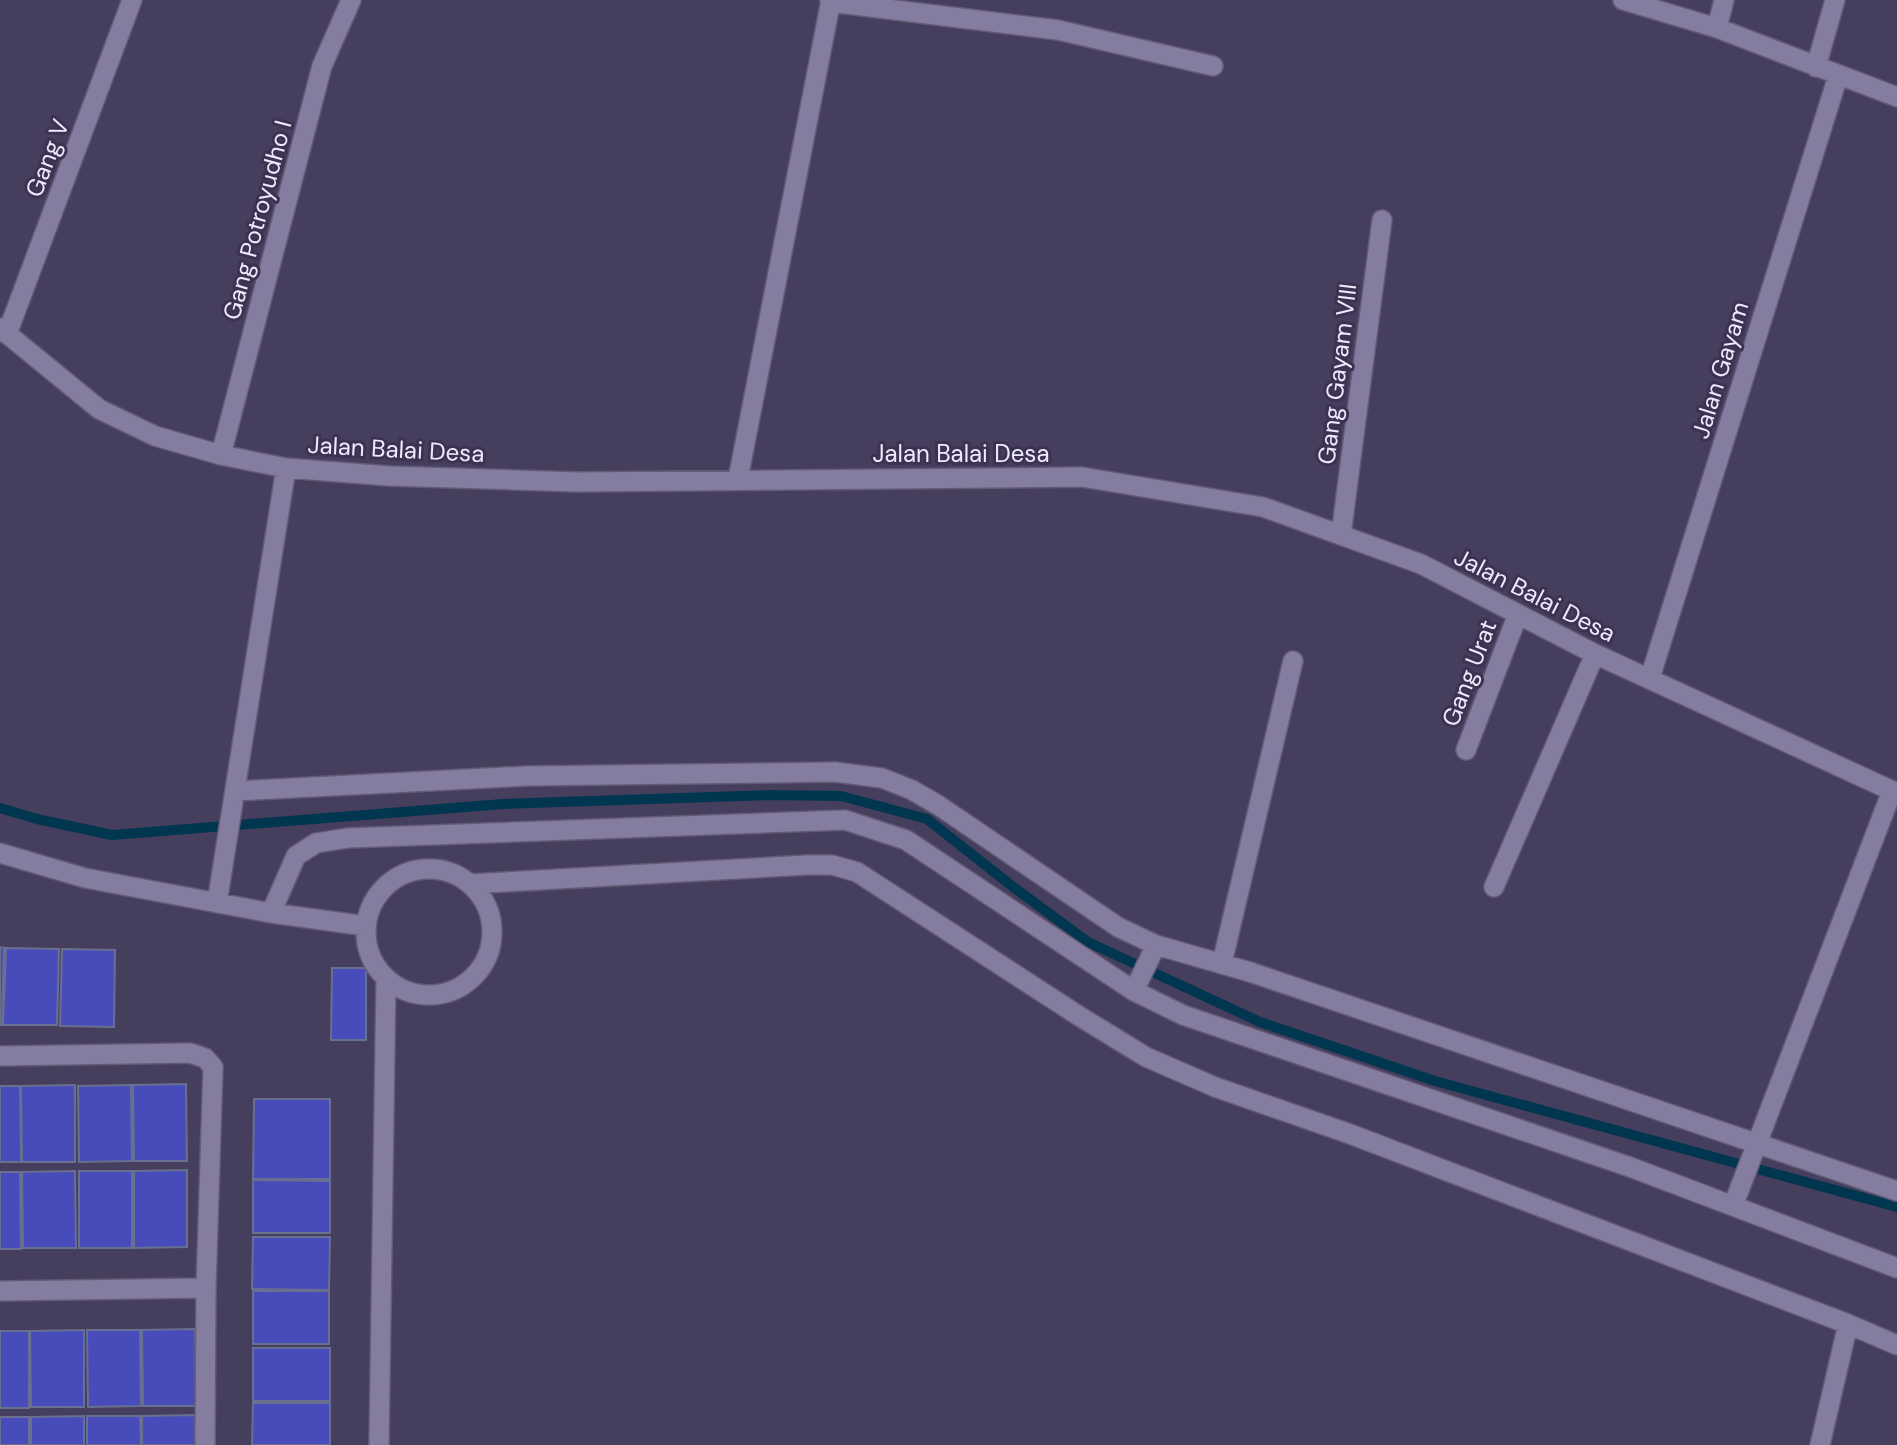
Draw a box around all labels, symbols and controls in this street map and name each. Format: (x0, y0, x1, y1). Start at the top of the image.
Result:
street label: Gang V (18, 115, 76, 201)
street label: Gang Potroyudho I (215, 117, 299, 323)
street label: Gang Gayam VIII (1311, 282, 1363, 466)
street label: Jalan Gayam (1684, 298, 1756, 442)
street label: Jalan Balai Desa (307, 429, 485, 469)
street label: Jalan Balai Desa (873, 438, 1049, 469)
street label: Jalan Balai Desa (1449, 541, 1621, 649)
street label: Gang Urat (1435, 615, 1503, 731)

